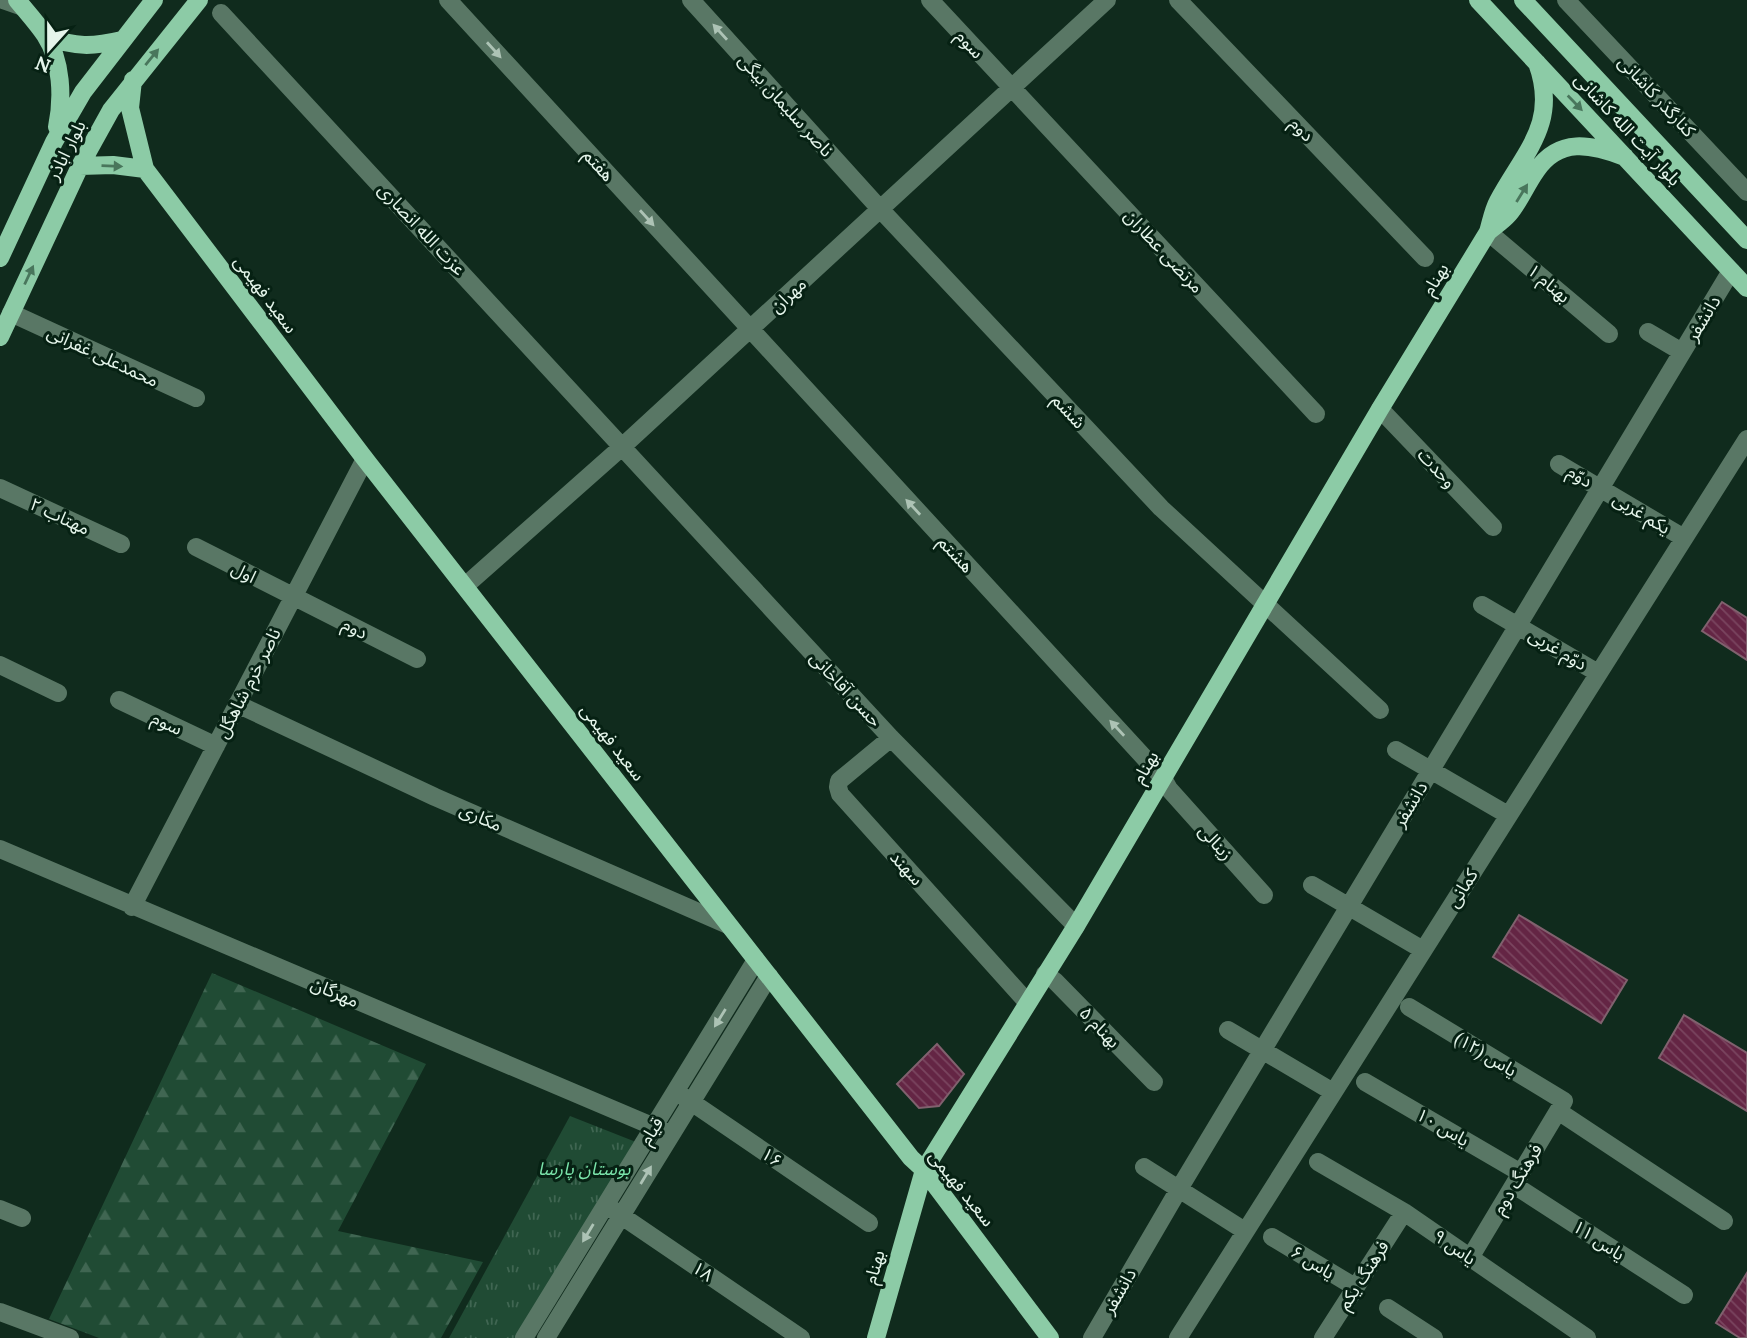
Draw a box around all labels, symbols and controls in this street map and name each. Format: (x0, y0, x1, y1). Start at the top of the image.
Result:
north arrow (14, 14, 84, 84)
one-way arrow (712, 23, 728, 41)
street label: سوم (949, 25, 989, 65)
one-way arrow (485, 41, 501, 58)
one-way arrow (144, 48, 159, 65)
street label: ناصر سلیمان بیگی (734, 49, 838, 161)
street label: کنارگذر کاشانی (1613, 50, 1701, 142)
text: N (31, 51, 54, 79)
street label: بلوار آیت الله کاشانی (1570, 68, 1686, 190)
one-way arrow (1567, 94, 1583, 111)
street label: دوم (1283, 112, 1319, 148)
street label: بلوار اباذر (41, 116, 91, 185)
street label: هفتم (577, 144, 620, 187)
one-way arrow (102, 161, 124, 172)
street label: عزت الله انصاری (373, 178, 471, 280)
one-way arrow (1515, 184, 1528, 203)
street label: مرتضی عطاران (1119, 204, 1209, 298)
one-way arrow (639, 209, 655, 226)
street label: سعید فهیمی (229, 250, 303, 338)
street label: بهنام (1416, 258, 1456, 301)
street label: بهنام ۱ (1521, 258, 1575, 310)
one-way arrow (23, 265, 35, 285)
street label: مهران (765, 272, 811, 318)
street label: دانشفر (1680, 291, 1725, 346)
street label: محمدعلی غفرانی (44, 320, 162, 392)
street label: ششم (1046, 389, 1091, 435)
street label: وحدت (1413, 443, 1461, 493)
street label: دوّم (1562, 460, 1597, 495)
street label: یکم غربی (1608, 487, 1675, 541)
street label: مهتاب ۲ (26, 492, 94, 540)
one-way arrow (905, 499, 921, 516)
street label: هشتم (932, 531, 979, 579)
street label: اول (228, 556, 260, 588)
street label: دوم (337, 612, 372, 647)
street label: دوّم غربی (1523, 623, 1591, 678)
street label: ناصر خرم شاهگل (210, 624, 288, 743)
street label: حسن آقاخانی (805, 646, 887, 732)
street label: سعید فهیمی (576, 699, 650, 785)
street label: سوم (147, 706, 186, 743)
one-way arrow (1109, 720, 1125, 737)
street label: بهنام (1127, 746, 1166, 789)
street label: دانشفر (1387, 777, 1432, 832)
street label: مکاری (456, 798, 506, 836)
street label: زینالی (1194, 819, 1238, 865)
street label: سهند (885, 846, 929, 890)
street label: کمانی (1441, 864, 1483, 912)
street label: مهرگان (308, 972, 362, 1012)
street label: بهنام ۵ (1073, 1001, 1125, 1055)
one-way arrow (714, 1009, 726, 1028)
street label: یاس (۱۲) (1451, 1026, 1521, 1082)
street label: یاس ۱۰ (1412, 1103, 1474, 1151)
street label: قیام (634, 1113, 671, 1151)
street label: فرهنگ دوم (1487, 1139, 1550, 1220)
street label: ۱۶ (757, 1142, 787, 1172)
street label: سعید فهیمی (924, 1145, 1000, 1231)
park label: بوستان پارسا (538, 1157, 630, 1181)
one-way arrow (640, 1166, 652, 1185)
street label: یاس ۱۱ (1569, 1215, 1629, 1265)
one-way arrow (582, 1223, 595, 1243)
street label: یاس ۹ (1429, 1224, 1481, 1270)
street label: فرهنگ یکم (1332, 1236, 1396, 1315)
street label: یاس ۶ (1287, 1240, 1339, 1284)
street label: بهنام (858, 1247, 893, 1287)
street label: ۱۸ (688, 1256, 718, 1286)
street label: دانشفر (1096, 1264, 1141, 1319)

